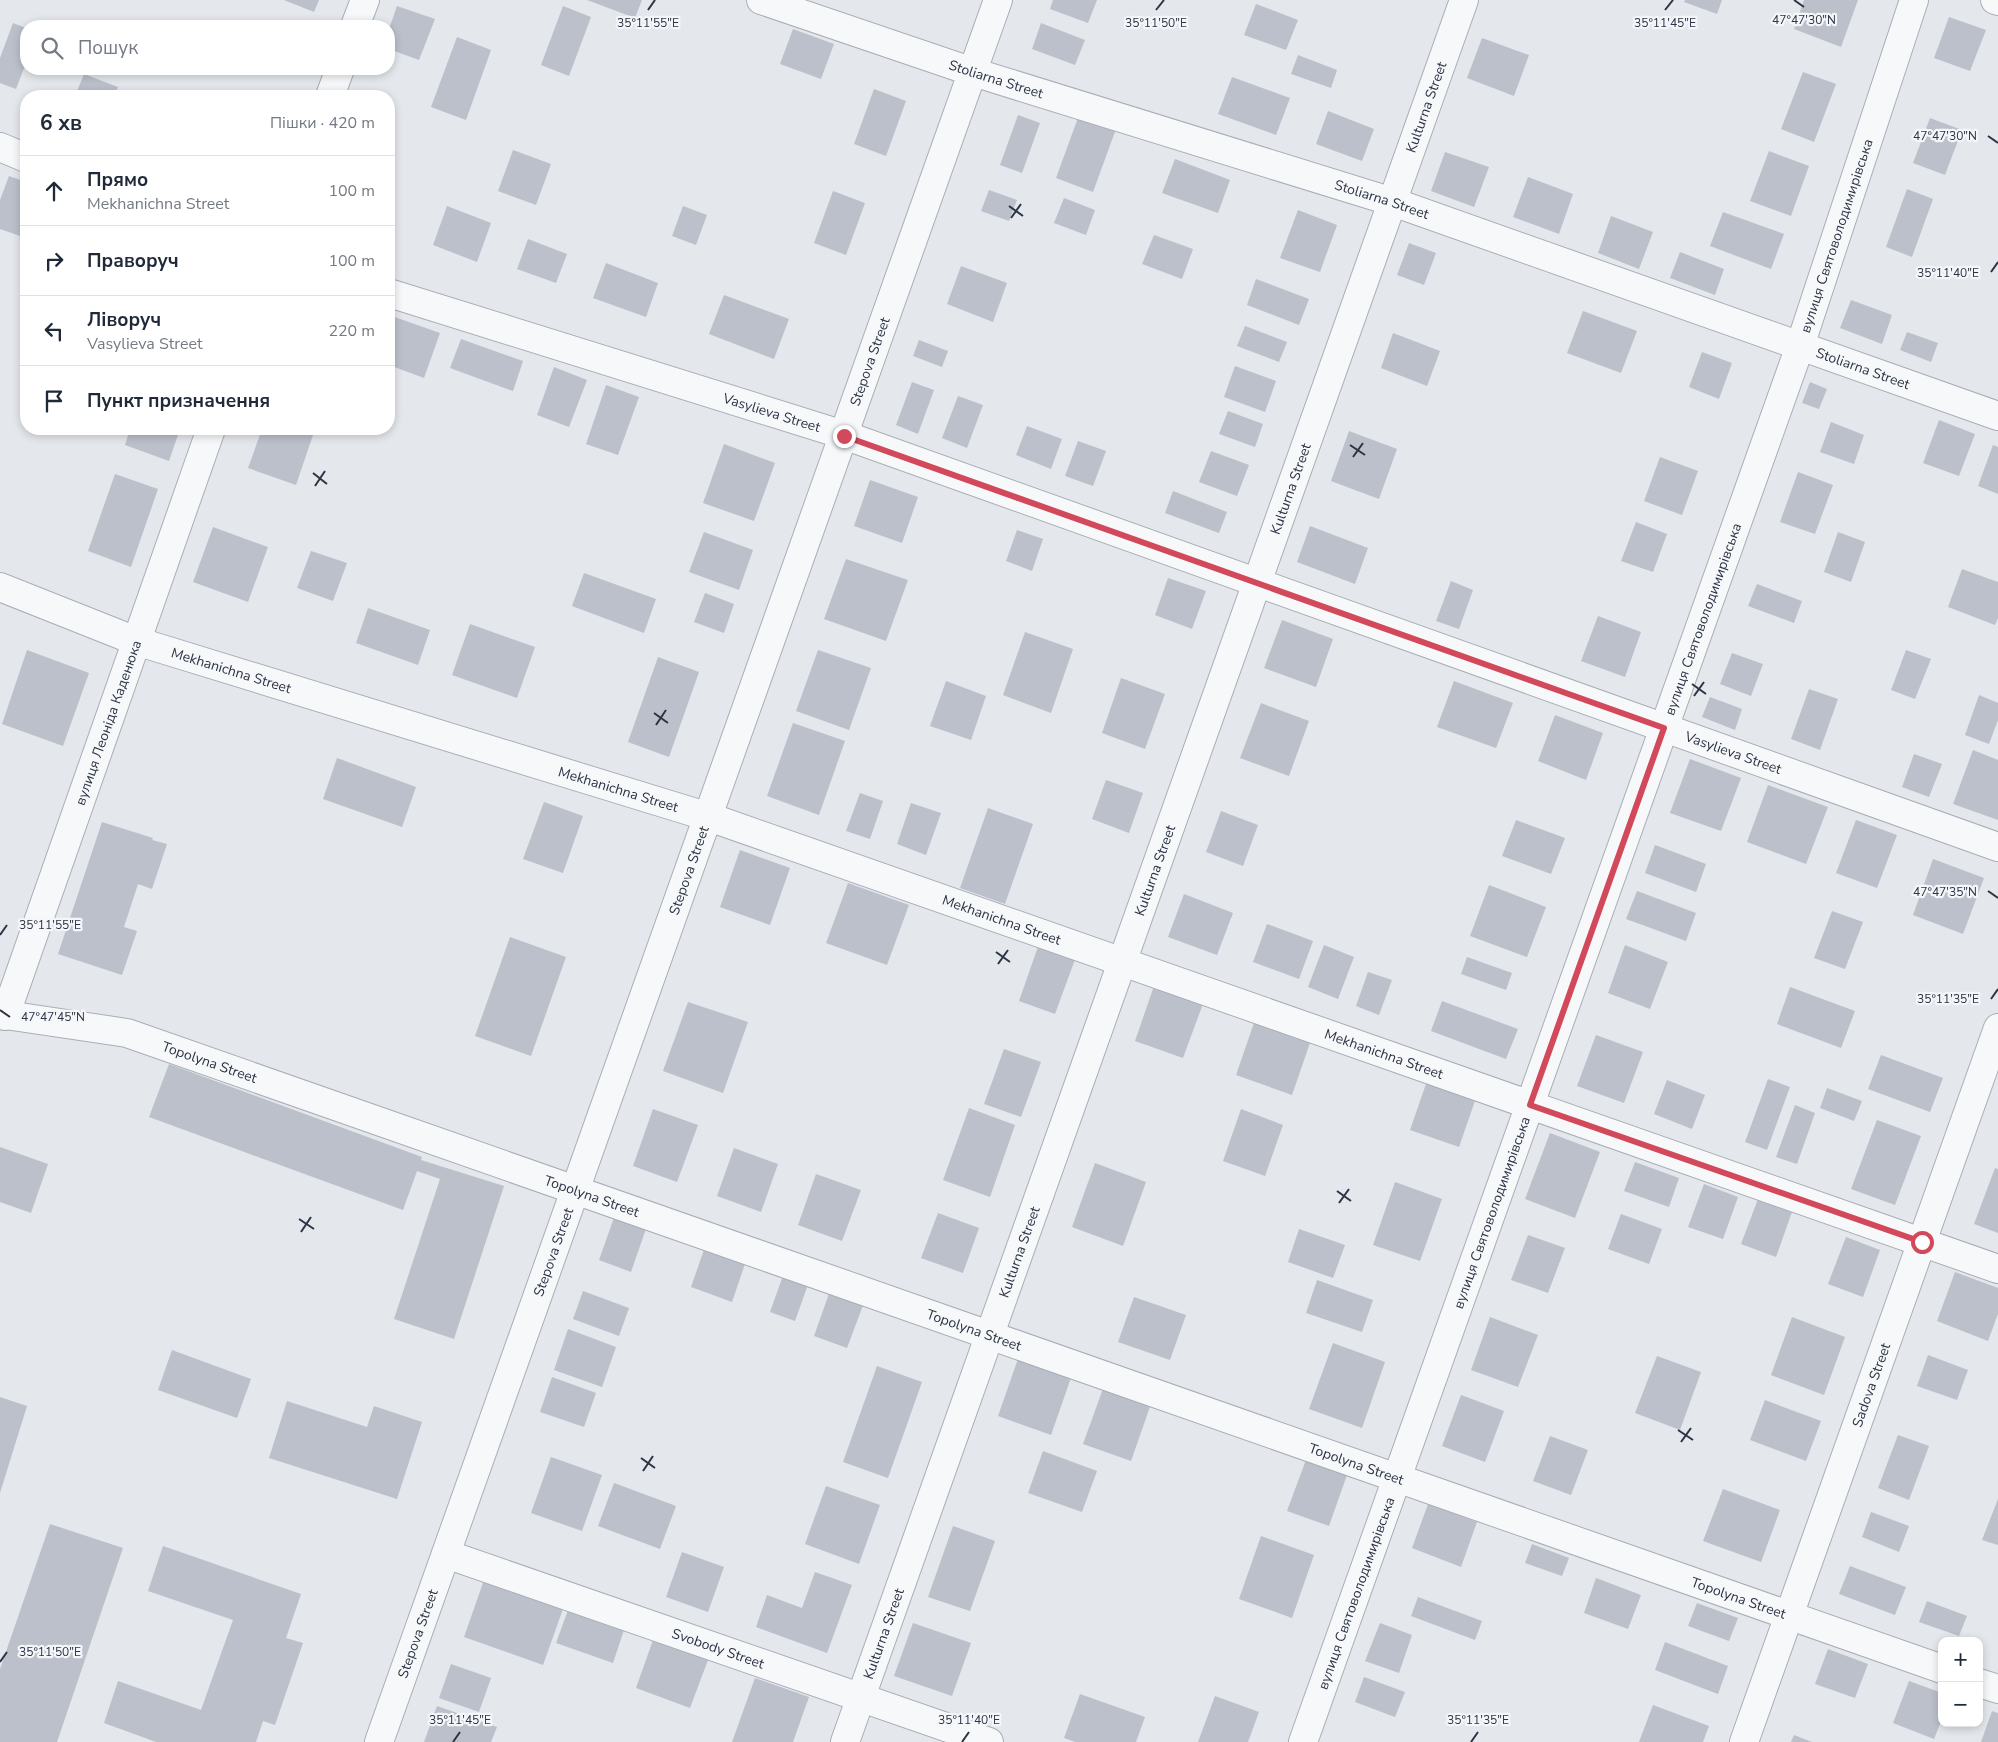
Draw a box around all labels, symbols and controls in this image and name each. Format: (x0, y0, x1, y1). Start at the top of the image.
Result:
text: 47°47'30"N (1772, 12, 1836, 28)
text: 35°11'55"E (617, 15, 679, 31)
text: 35°11'50"E (1125, 15, 1187, 31)
text: 35°11'45"E (1634, 15, 1696, 31)
search box (20, 20, 395, 75)
icon: search (38, 34, 66, 62)
text: Пошук (78, 35, 138, 61)
street label: Stoliarna Street (946, 55, 1046, 103)
street label: Kulturna Street (1401, 59, 1451, 156)
text: 6 хв (40, 109, 82, 137)
text: Пішки · 420 m (270, 112, 375, 134)
text: 47°47'30"N (1913, 128, 1977, 144)
street label: вулиця Святоволодимирівська (1796, 136, 1878, 335)
text: Прямо (87, 167, 148, 193)
street label: Stoliarna Street (1332, 175, 1432, 224)
icon: ahead (40, 177, 68, 205)
text: 100 m (328, 180, 375, 202)
text: Mekhanichna Street (87, 193, 229, 215)
icon: right (40, 247, 68, 275)
text: Праворуч (87, 248, 179, 274)
text: 100 m (328, 250, 375, 272)
text: 35°11'40"E (1917, 265, 1979, 281)
text: Ліворуч (87, 307, 161, 333)
street label: Stepova Street (845, 315, 895, 409)
icon: left (40, 317, 68, 345)
text: 220 m (328, 320, 375, 342)
text: Vasylieva Street (87, 333, 203, 355)
street label: Stoliarna Street (1813, 343, 1912, 394)
icon: arrive (40, 387, 68, 415)
text: Пункт призначення (87, 388, 270, 414)
street label: Vasylieva Street (720, 389, 823, 437)
route end (833, 425, 856, 448)
street label: Kulturna Street (1266, 441, 1316, 537)
street label: вулиця Святоволодимирівська (1660, 520, 1746, 718)
street label: вулиця Леоніда Каденюка (71, 638, 146, 808)
street label: Mekhanichna Street (169, 643, 294, 698)
street label: Vasylieva Street (1681, 727, 1784, 779)
street label: Mekhanichna Street (556, 762, 681, 817)
street label: Kulturna Street (1130, 822, 1180, 919)
street label: Stepova Street (665, 823, 714, 918)
text: 47°47'35"N (1913, 884, 1977, 900)
street label: Mekhanichna Street (940, 891, 1064, 950)
text: 35°11'55"E (19, 917, 81, 933)
text: 35°11'35"E (1917, 991, 1979, 1007)
text: 47°47'45"N (21, 1009, 85, 1025)
street label: Mekhanichna Street (1322, 1025, 1446, 1084)
street label: Topolyna Street (159, 1037, 260, 1088)
street label: вулиця Святоволодимирівська (1449, 1114, 1535, 1312)
street label: Topolyna Street (542, 1171, 642, 1222)
street label: Kulturna Street (995, 1204, 1045, 1300)
street label: Stepova Street (529, 1205, 578, 1299)
route start (1911, 1231, 1934, 1254)
street label: Topolyna Street (924, 1305, 1024, 1356)
street label: Sadova Street (1848, 1340, 1895, 1430)
street label: Topolyna Street (1306, 1439, 1406, 1490)
street label: вулиця Святоволодимирівська (1313, 1495, 1399, 1692)
street label: Topolyna Street (1688, 1573, 1789, 1624)
street label: Kulturna Street (859, 1586, 909, 1682)
street label: Stepova Street (393, 1587, 443, 1681)
street label: Svobody Street (669, 1624, 767, 1674)
map controls (1938, 1637, 1983, 1727)
button: + (1938, 1637, 1983, 1682)
text: 35°11'50"E (19, 1644, 81, 1660)
button: − (1938, 1682, 1983, 1727)
text: 35°11'45"E (429, 1712, 491, 1728)
text: 35°11'40"E (938, 1712, 1000, 1728)
text: 35°11'35"E (1447, 1712, 1509, 1728)

